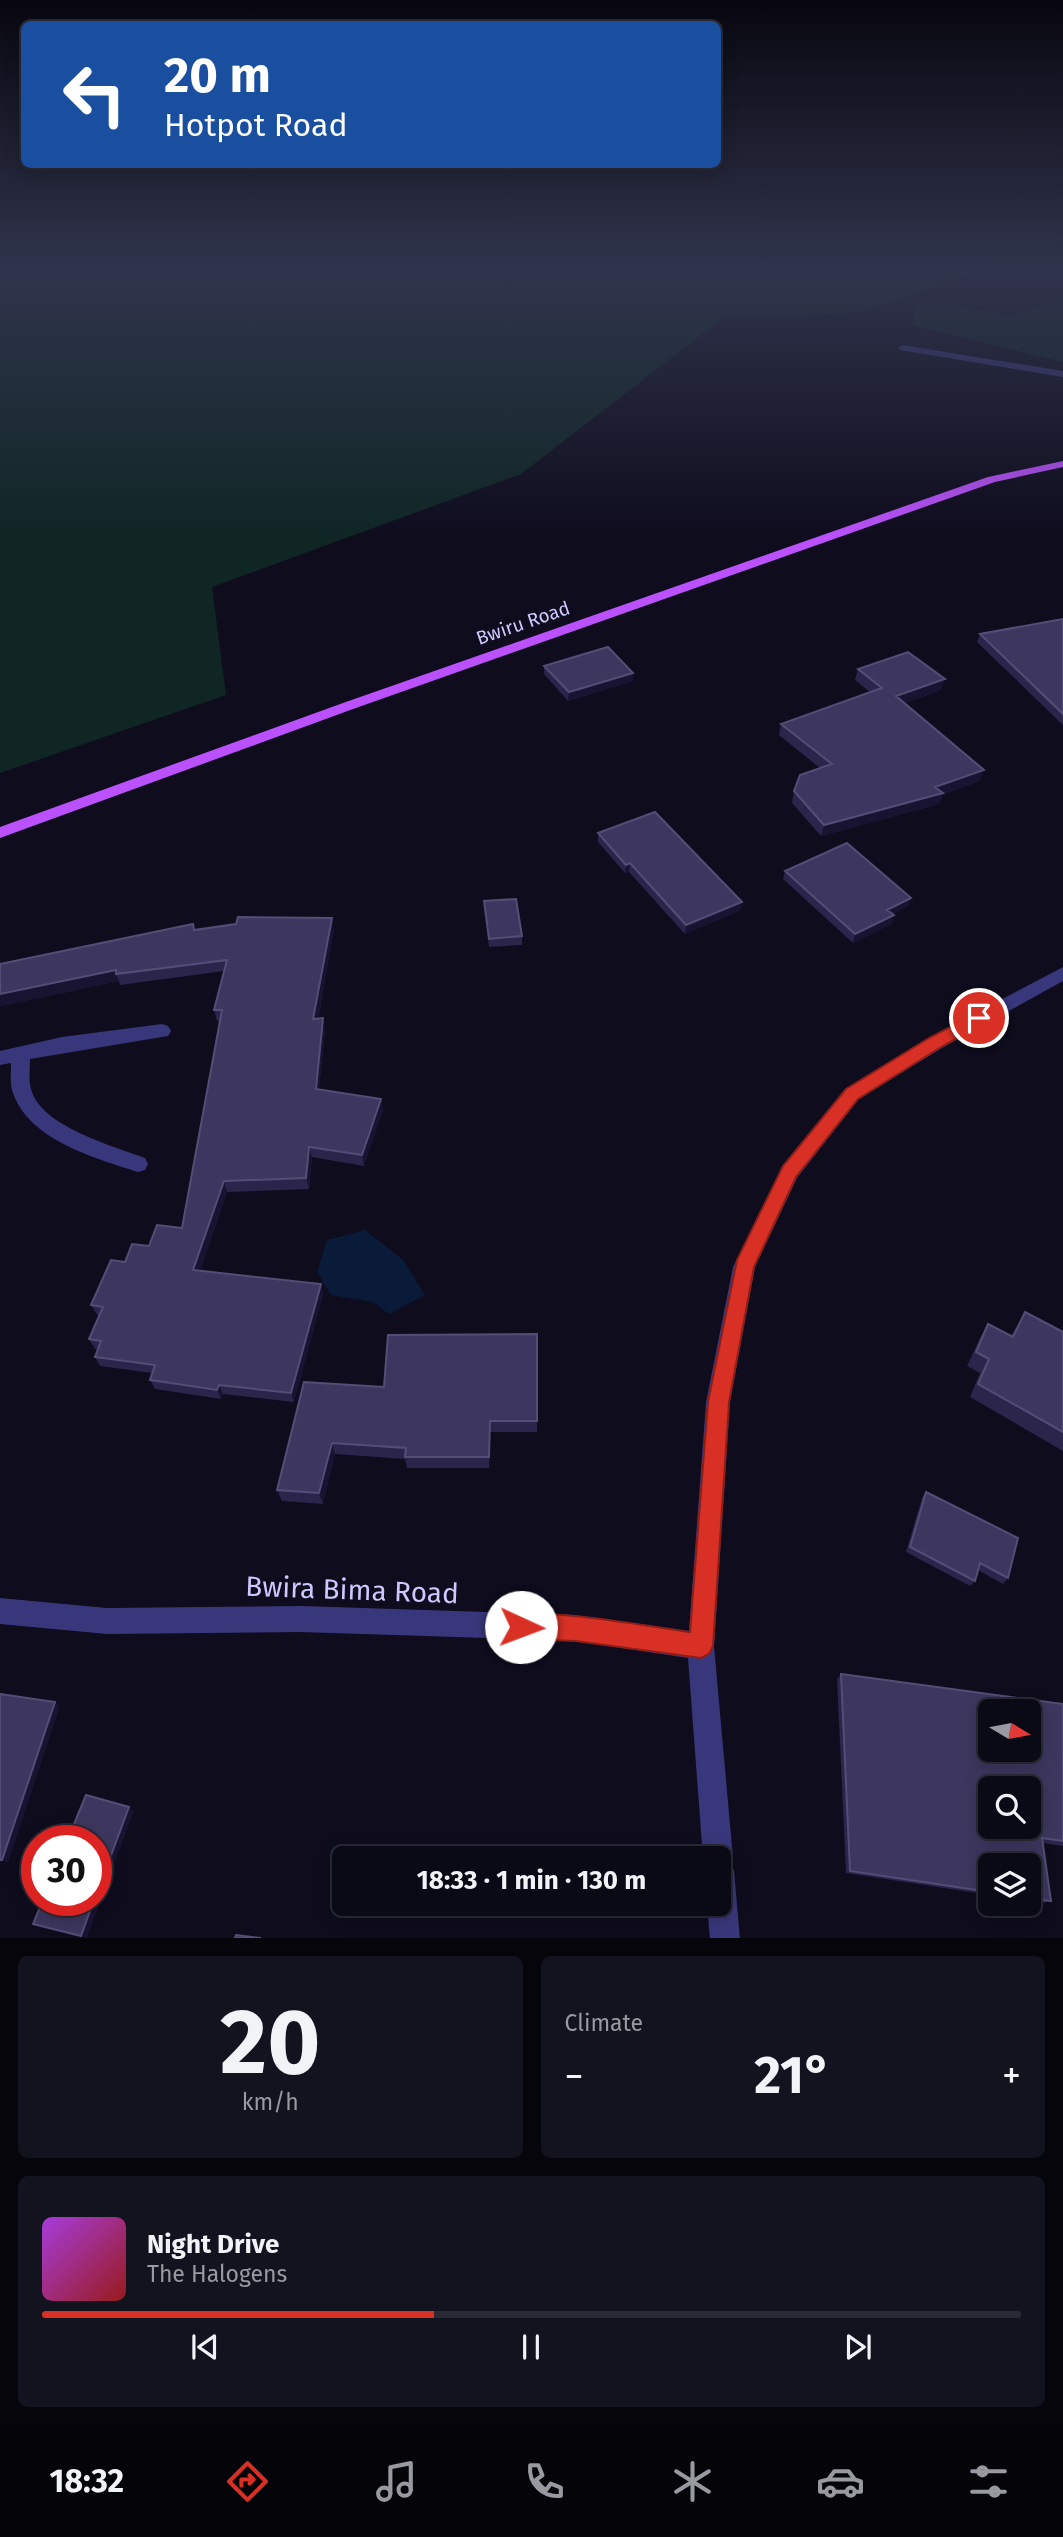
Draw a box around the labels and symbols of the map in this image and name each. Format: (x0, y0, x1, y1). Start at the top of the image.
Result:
street label: Bwiru Road (473, 596, 573, 650)
pin (949, 988, 1009, 1048)
street label: Bwira Bima Road (245, 1570, 459, 1610)
position arrow (484, 1590, 558, 1664)
north arrow (978, 1699, 1041, 1762)
speed limit sign: 30 (21, 1825, 112, 1916)

